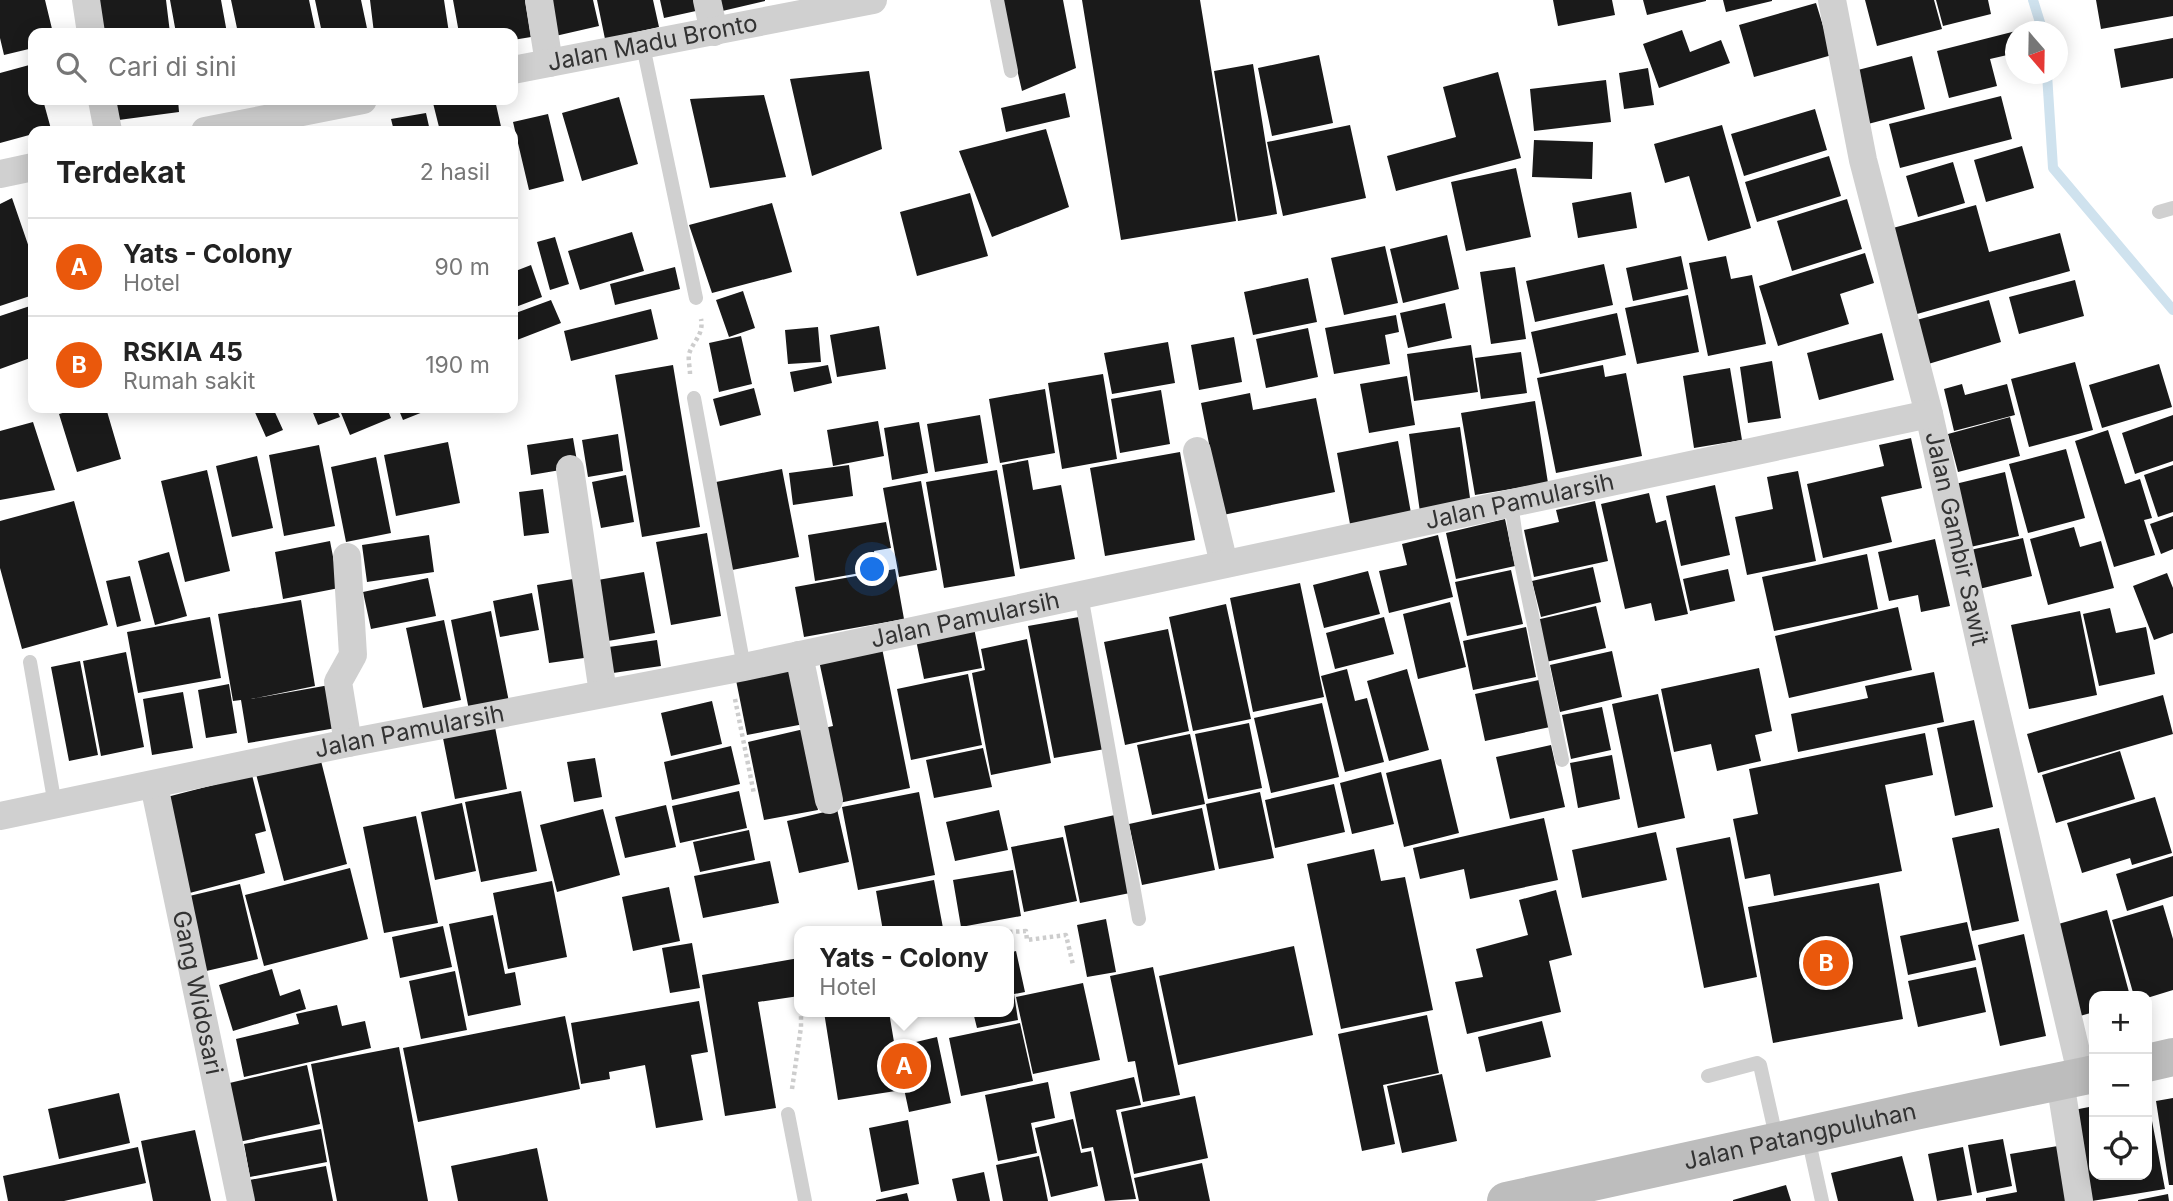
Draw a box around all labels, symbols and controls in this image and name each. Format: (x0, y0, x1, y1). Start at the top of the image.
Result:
street label: Jalan Madu Bronto (545, 8, 760, 77)
north arrow (2005, 21, 2068, 84)
search box (28, 28, 518, 105)
icon: search (52, 48, 90, 86)
text: Cari di sini (108, 51, 237, 82)
text: Terdekat (56, 154, 186, 190)
text: 2 hasil (420, 158, 490, 186)
text: Yats - Colony (123, 238, 292, 269)
text: A (70, 253, 88, 281)
text: 90 m (435, 253, 490, 281)
text: Hotel (123, 269, 180, 297)
text: RSKIA 45 (123, 336, 243, 367)
text: B (71, 351, 87, 379)
text: 190 m (425, 351, 490, 379)
text: Rumah sakit (123, 367, 255, 395)
street label: Jalan Gambir Sawit (1919, 429, 1995, 648)
street label: Jalan Pamularsih (1422, 467, 1617, 535)
your location (855, 552, 889, 586)
street label: Jalan Pamularsih (868, 585, 1062, 654)
street label: Jalan Pamularsih (312, 698, 506, 764)
street label: Gang Widosari (167, 908, 229, 1077)
popup (794, 926, 1014, 1017)
pin: B (1803, 937, 1849, 989)
text: Yats - Colony (819, 942, 989, 973)
text: Hotel (819, 973, 876, 1001)
map controls (2089, 991, 2152, 1180)
button: + (2089, 991, 2152, 1054)
pin: A (881, 1040, 927, 1092)
button: − (2089, 1054, 2152, 1117)
street label: Jalan Patangpuluhan (1681, 1096, 1919, 1175)
button: locate (2089, 1117, 2152, 1180)

